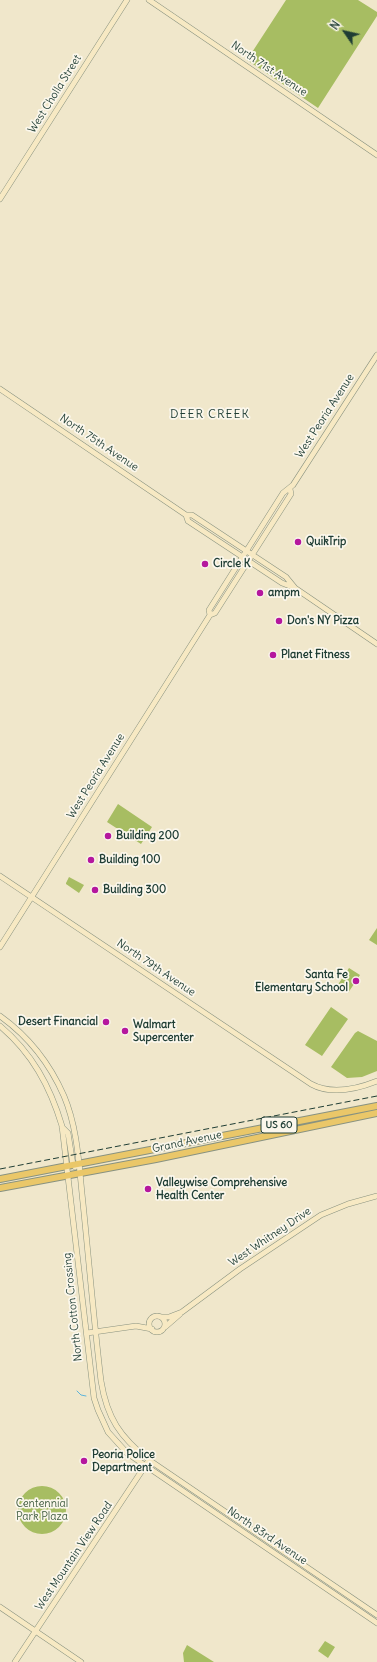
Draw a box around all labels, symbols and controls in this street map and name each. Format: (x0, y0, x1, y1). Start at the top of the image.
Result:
north arrow (325, 12, 365, 52)
text: N (327, 18, 343, 32)
street label: North 71st Avenue (228, 39, 310, 99)
street label: West Cholla Street (26, 52, 84, 136)
street label: West Peoria Avenue (293, 371, 357, 461)
district label: DEER CREEK (170, 408, 250, 422)
street label: North 75th Avenue (57, 412, 141, 474)
place label: QuikTrip (306, 535, 346, 549)
marker: QuikTrip (293, 537, 303, 547)
place label: Circle K (213, 557, 250, 571)
marker: Circle K (200, 559, 210, 569)
place label: ampm (268, 586, 300, 600)
marker: ampm (255, 588, 265, 598)
place label: Don's NY Pizza (287, 614, 359, 628)
marker: Don's NY Pizza (274, 616, 284, 626)
place label: Planet Fitness (281, 648, 350, 662)
marker: Planet Fitness (268, 650, 278, 660)
street label: West Peoria Avenue (64, 731, 128, 821)
place label: Building 200 (116, 829, 179, 843)
marker: Building 200 (103, 831, 113, 841)
place label: Building 100 (99, 853, 160, 867)
marker: Building 100 (86, 855, 96, 865)
place label: Building 300 (103, 883, 166, 897)
marker: Building 300 (90, 885, 100, 895)
street label: North 79th Avenue (114, 937, 198, 999)
place label: Santa Fe Elementary School (255, 968, 348, 994)
marker: Santa Fe Elementary School (351, 976, 361, 986)
place label: Desert Financial (18, 1015, 98, 1029)
marker: Desert Financial (101, 1017, 111, 1027)
place label: Walmart Supercenter (133, 1018, 194, 1044)
marker: Walmart Supercenter (120, 1026, 130, 1036)
road number: US 60 (261, 1117, 297, 1133)
street label: Grand Avenue (151, 1128, 223, 1156)
place label: Valleywise Comprehensive Health Center (156, 1176, 287, 1202)
marker: Valleywise Comprehensive Health Center (143, 1184, 153, 1194)
street label: West Whitney Drive (226, 1205, 314, 1269)
street label: North Cotton Crossing (61, 1252, 85, 1362)
place label: Peoria Police Department (92, 1448, 155, 1474)
marker: Peoria Police Department (79, 1456, 89, 1466)
park label: Centennial Park Plaza (16, 1497, 68, 1523)
street label: West Mountain View Road (33, 1499, 115, 1613)
street label: North 83rd Avenue (224, 1504, 310, 1568)

